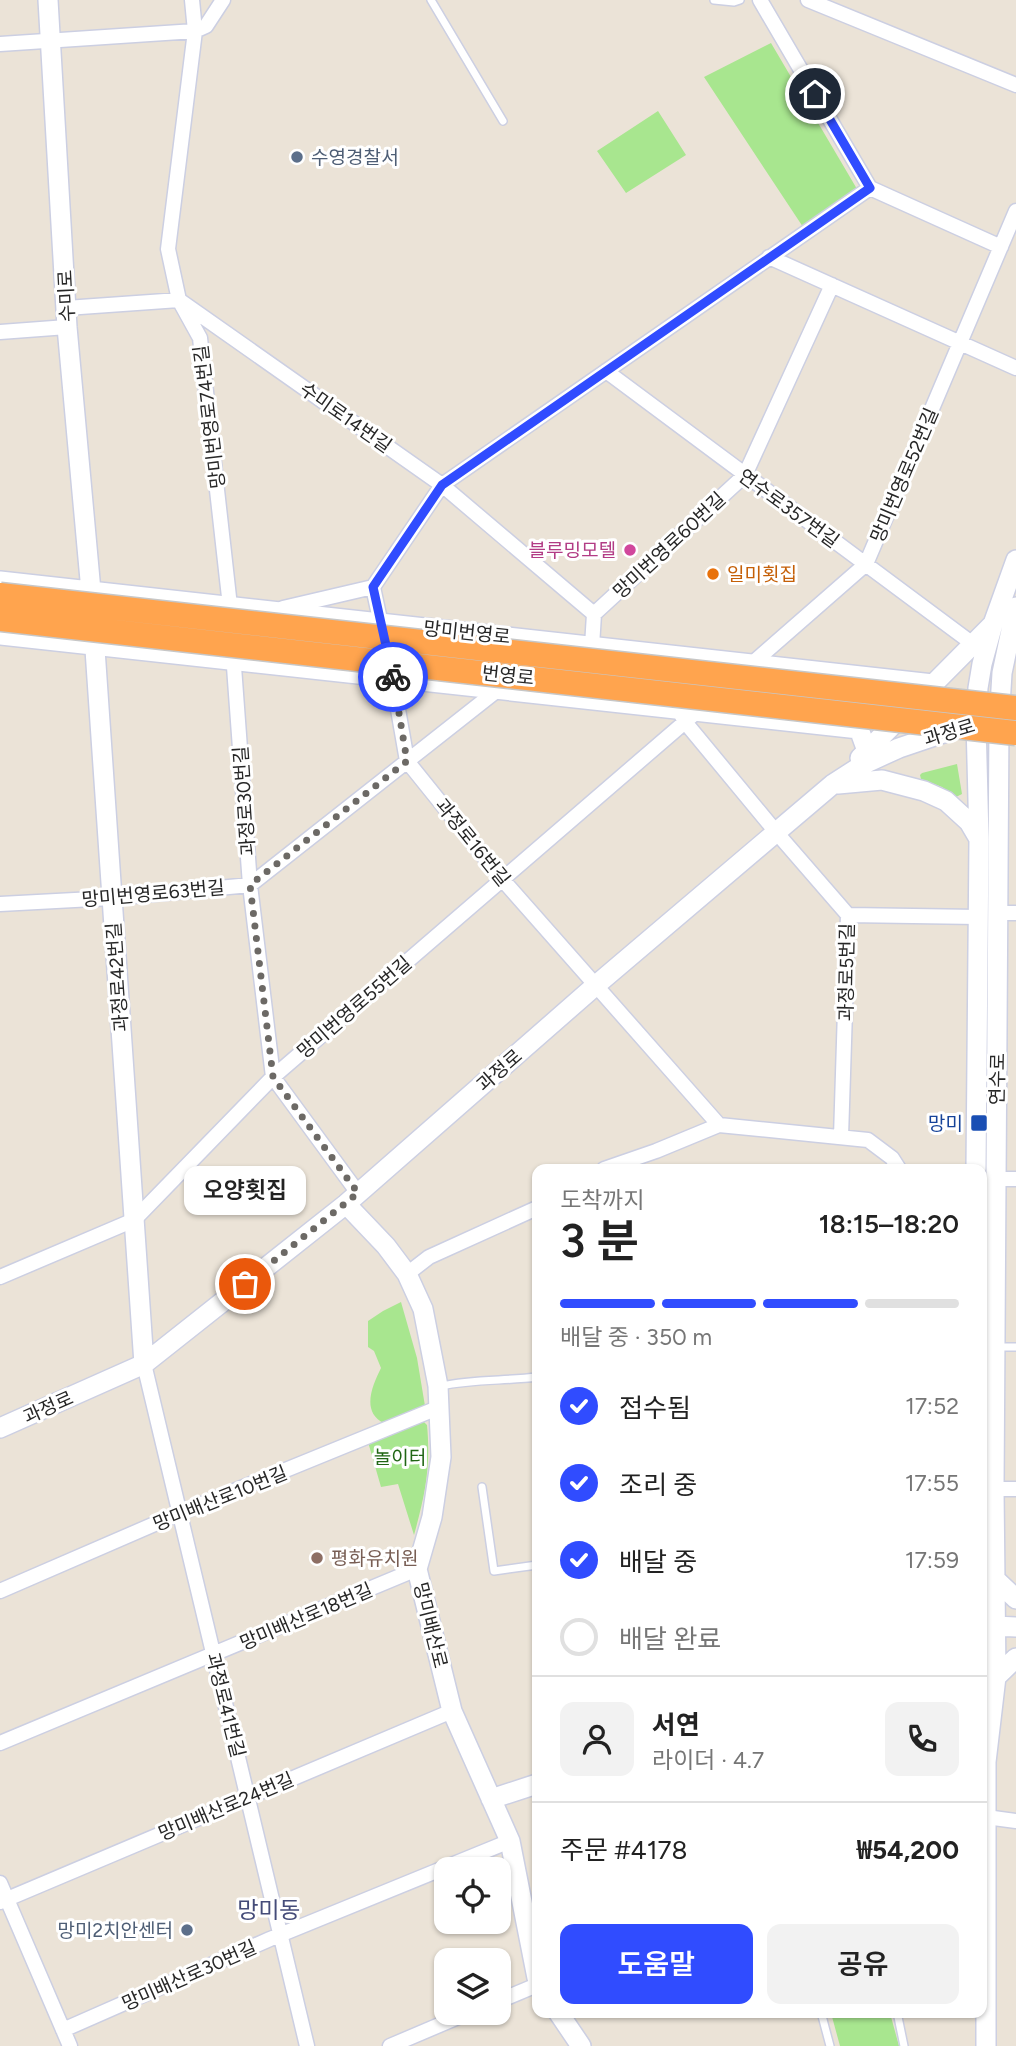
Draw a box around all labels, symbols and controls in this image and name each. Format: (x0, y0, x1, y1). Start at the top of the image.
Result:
pin (785, 64, 845, 124)
icon: home (796, 75, 834, 113)
place label: 수영경찰서 (311, 146, 398, 169)
marker: 수영경찰서 (289, 149, 305, 165)
street label: 수미로 (54, 269, 79, 323)
street label: 망미번영로74번길 (189, 344, 230, 490)
street label: 수미로14번길 (295, 377, 396, 458)
street label: 망미번영로52번길 (866, 404, 943, 546)
street label: 연수로357번길 (734, 464, 844, 553)
street label: 망미번영로60번길 (608, 487, 730, 603)
place label: 블루밍모텔 (529, 539, 616, 562)
marker: 블루밍모텔 (622, 542, 638, 558)
place label: 일미횟집 (727, 563, 797, 586)
marker: 일미횟집 (705, 566, 721, 582)
street label: 망미번영로 (422, 616, 512, 649)
courier (358, 642, 428, 712)
icon: bike (374, 658, 412, 696)
street label: 번영로 (481, 661, 535, 690)
street label: 과정로 (921, 714, 978, 751)
street label: 과정로30번길 (229, 745, 260, 857)
street label: 과정로16번길 (430, 794, 515, 891)
street label: 망미번영로63번길 (81, 876, 225, 911)
street label: 과정로42번길 (102, 921, 133, 1033)
street label: 과정로5번길 (834, 923, 859, 1021)
street label: 망미번영로55번길 (292, 951, 416, 1063)
street label: 과정로 (472, 1044, 527, 1096)
street label: 연수로 (986, 1053, 1009, 1105)
place label: 망미 (928, 1112, 963, 1135)
marker: 망미 (969, 1113, 989, 1133)
callout: 오양횟집 (184, 1165, 306, 1214)
text: 오양횟집 (203, 1176, 287, 1204)
text: 도착까지 (560, 1186, 645, 1214)
text: 18:15–18:20 (819, 1208, 959, 1240)
text: 3 분 (560, 1213, 639, 1269)
pin (215, 1254, 275, 1314)
icon: bag (226, 1265, 264, 1303)
text: 배달 중 · 350 m (560, 1323, 712, 1351)
street label: 과정로 (20, 1386, 77, 1429)
icon: check (560, 1387, 598, 1425)
text: 접수됨 (619, 1392, 691, 1424)
text: 17:52 (905, 1392, 959, 1420)
park label: 놀이터 (374, 1446, 426, 1469)
street label: 망미배산로10번길 (150, 1461, 291, 1536)
icon: check (560, 1464, 598, 1502)
text: 조리 중 (619, 1469, 697, 1501)
text: 17:55 (905, 1469, 959, 1497)
icon: check (560, 1541, 598, 1579)
text: 배달 중 (619, 1546, 697, 1578)
text: 17:59 (905, 1546, 959, 1574)
place label: 평화유치원 (331, 1547, 418, 1570)
marker: 평화유치원 (309, 1550, 325, 1566)
street label: 망미배산로18번길 (236, 1578, 376, 1655)
street label: 망미배산로 (409, 1580, 452, 1670)
text: 배달 완료 (619, 1623, 721, 1655)
street label: 과정로41번길 (201, 1650, 250, 1760)
button: person (560, 1702, 634, 1776)
button: phone (885, 1702, 959, 1776)
text: 서연 (652, 1709, 700, 1741)
text: 라이더 · 4.7 (652, 1746, 764, 1774)
street label: 망미배산로24번길 (155, 1768, 297, 1845)
text: 주문 #4178 (560, 1834, 687, 1866)
text: ₩54,200 (857, 1834, 959, 1866)
map controls (434, 1857, 511, 2025)
button: locate (434, 1857, 511, 1934)
district label: 망미동 (237, 1896, 301, 1924)
place label: 망미2치안센터 (57, 1919, 173, 1942)
marker: 망미2치안센터 (179, 1922, 195, 1938)
button: 도움말 (560, 1924, 753, 2004)
button: 공유 (767, 1924, 959, 2004)
street label: 망미배산로30번길 (118, 1935, 260, 2015)
button: layers (434, 1948, 511, 2025)

